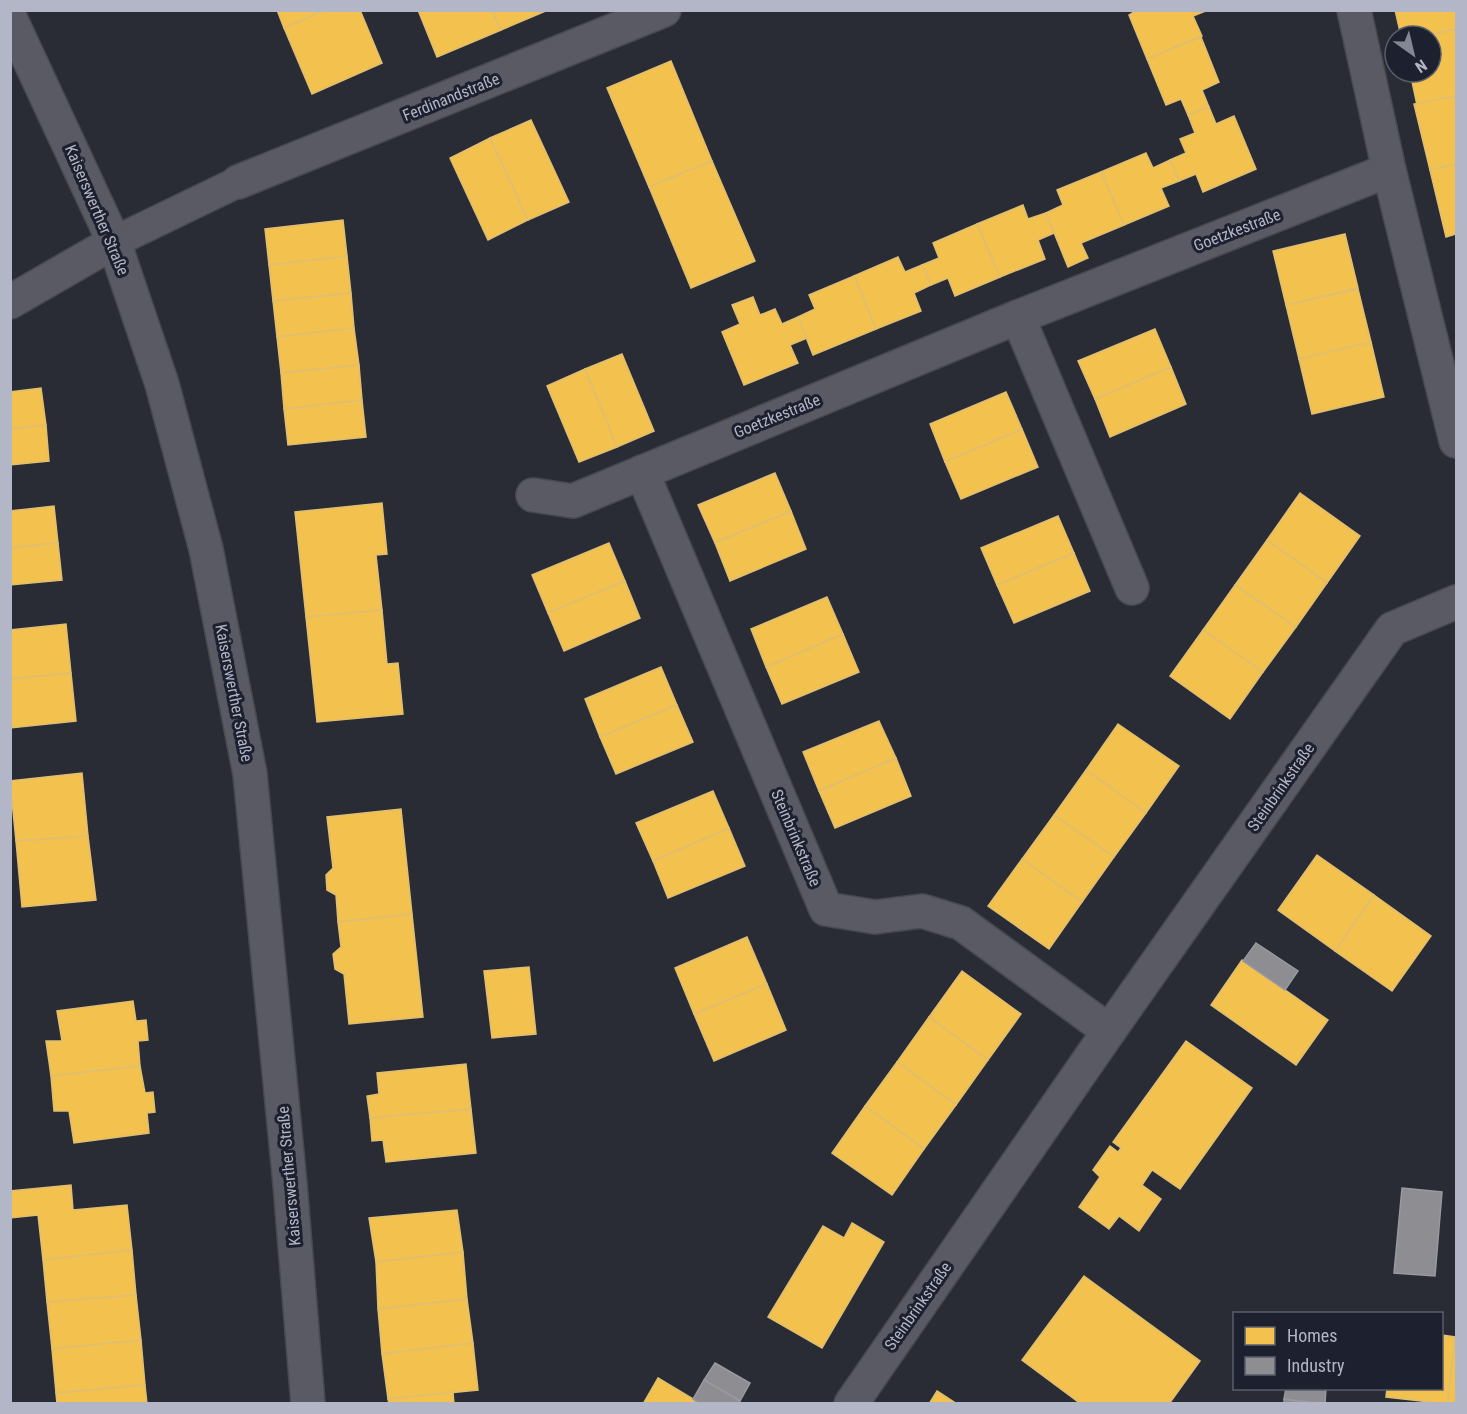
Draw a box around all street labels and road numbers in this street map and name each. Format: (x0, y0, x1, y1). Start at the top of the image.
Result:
street label: Ferdinandstraße (400, 69, 502, 125)
street label: Kaiserswerther Straße (61, 142, 133, 278)
street label: Goetzkestraße (1191, 205, 1283, 255)
street label: Goetzkestraße (731, 390, 823, 442)
street label: Kaiserswerther Straße (211, 623, 257, 763)
street label: Steinbrinkstraße (1244, 739, 1318, 835)
street label: Steinbrinkstraße (767, 787, 825, 889)
street label: Kaiserswerther Straße (273, 1106, 305, 1246)
street label: Steinbrinkstraße (881, 1258, 955, 1354)

